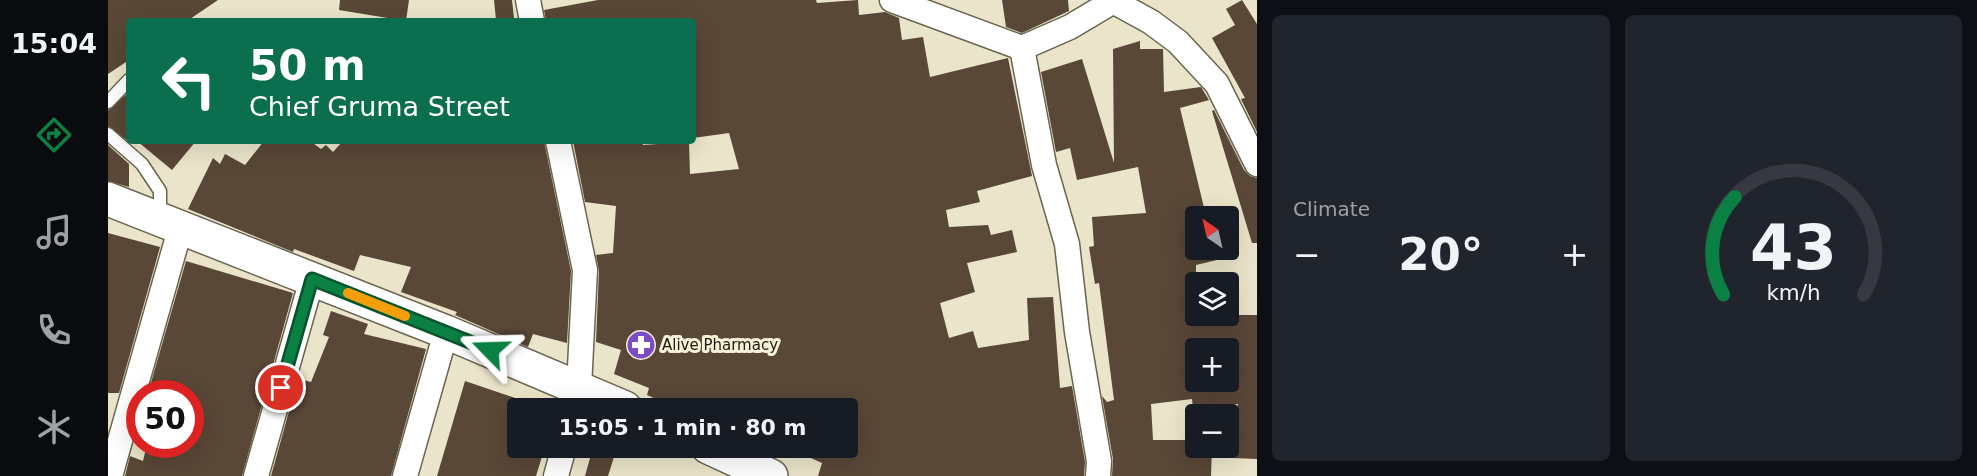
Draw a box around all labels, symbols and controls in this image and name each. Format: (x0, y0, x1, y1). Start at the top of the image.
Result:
text: 15:04 (11, 28, 97, 59)
text: 50 m (249, 41, 366, 90)
icon: left (150, 42, 228, 120)
text: Chief Gruma Street (249, 91, 510, 122)
icon: directions (33, 114, 75, 156)
text: Climate (1293, 197, 1370, 221)
north arrow (1185, 206, 1239, 260)
map controls (1185, 206, 1239, 458)
icon: music (33, 211, 75, 253)
text: 43 (1750, 211, 1837, 284)
text: 20° (1398, 228, 1483, 281)
text: − (1293, 235, 1321, 274)
text: + (1561, 235, 1589, 274)
button: layers (1185, 272, 1239, 326)
text: km/h (1766, 280, 1820, 305)
icon: phone (33, 309, 75, 351)
position arrow (458, 318, 522, 382)
pharmacy icon: Alive Pharmacy (625, 329, 657, 361)
place label: Alive Pharmacy (662, 336, 778, 354)
button: + (1185, 338, 1239, 392)
pin (255, 362, 306, 413)
icon: arrive (264, 371, 297, 404)
speed limit sign: 50 (126, 380, 204, 458)
button: − (1185, 404, 1239, 458)
icon: climate (33, 406, 75, 448)
text: 15:05 · 1 min · 80 m (559, 415, 806, 440)

